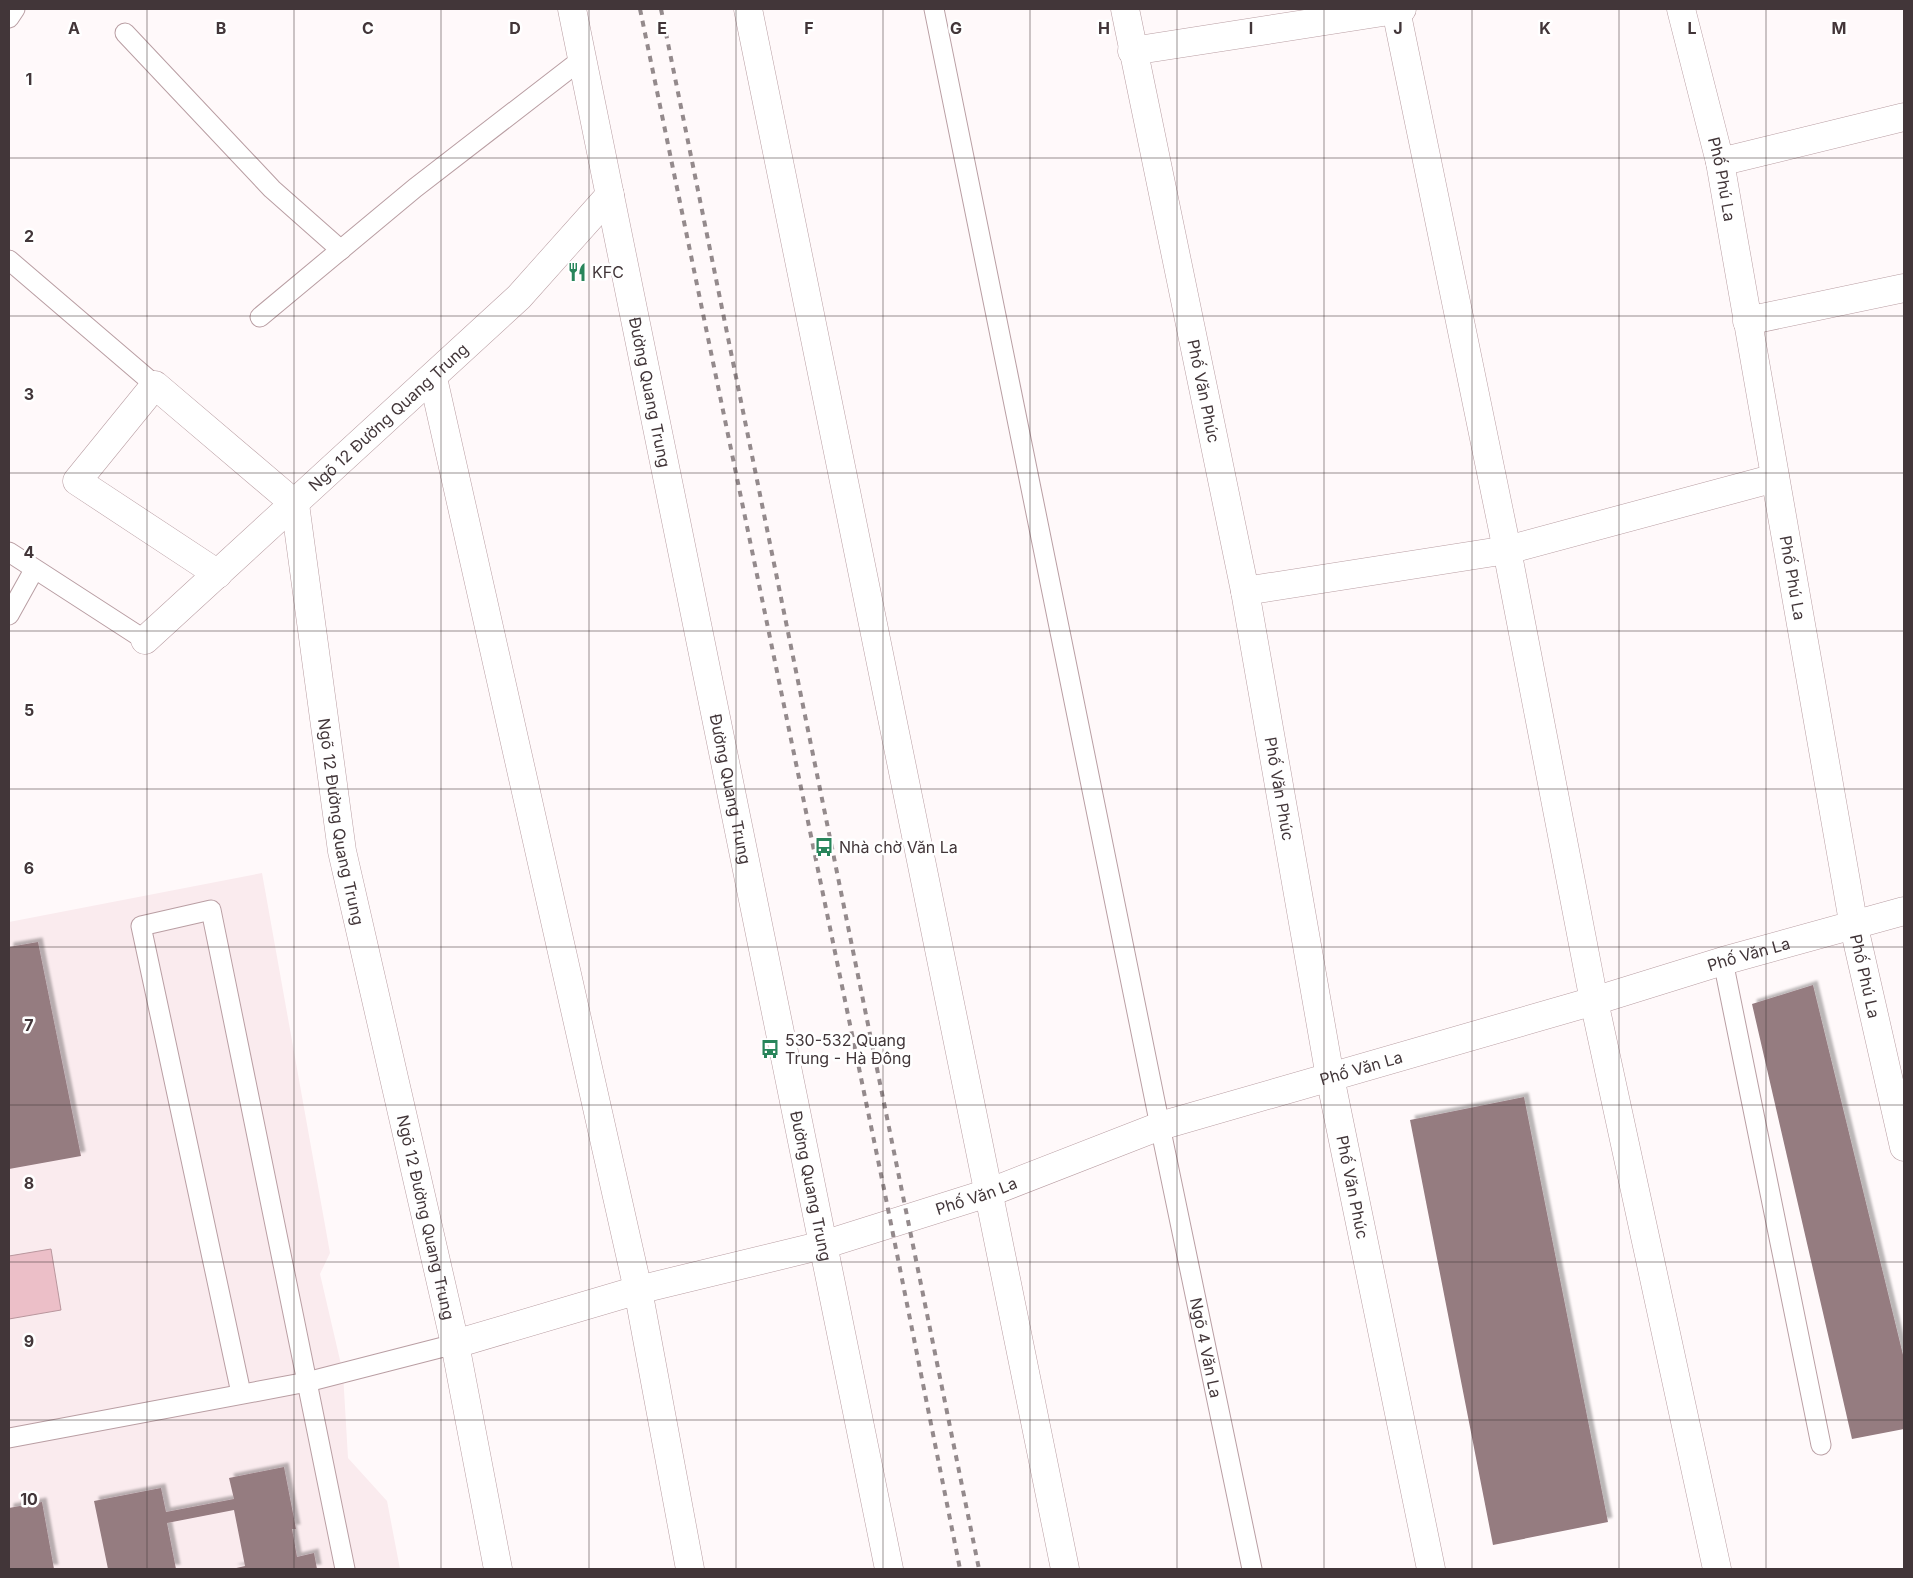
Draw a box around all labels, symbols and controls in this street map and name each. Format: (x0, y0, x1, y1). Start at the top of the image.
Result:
text: A (68, 18, 80, 38)
text: B (216, 18, 226, 38)
text: C (362, 18, 374, 38)
text: D (509, 18, 521, 38)
text: E (657, 18, 667, 38)
text: F (804, 18, 814, 38)
text: G (950, 18, 962, 38)
text: H (1098, 18, 1110, 38)
text: I (1249, 18, 1253, 38)
text: J (1393, 18, 1403, 38)
text: K (1539, 18, 1551, 38)
text: L (1687, 18, 1697, 38)
text: M (1832, 18, 1846, 38)
text: 1 (26, 69, 32, 89)
street label: Phố Phú La (1704, 135, 1740, 223)
text: 2 (24, 226, 34, 246)
restaurant icon: KFC (566, 261, 588, 283)
place label: KFC (592, 262, 624, 282)
street label: Đường Quang Trung (625, 315, 675, 469)
street label: Phố Văn Phúc (1183, 337, 1224, 445)
street label: Ngõ 12 Đường Quang Trung (304, 339, 472, 495)
text: 3 (24, 384, 34, 404)
street label: Phố Phú La (1776, 534, 1810, 622)
text: 4 (24, 542, 35, 562)
text: 5 (24, 700, 34, 720)
street label: Đường Quang Trung (705, 712, 756, 866)
street label: Ngõ 12 Đường Quang Trung (314, 717, 369, 927)
street label: Phố Văn Phúc (1261, 735, 1299, 842)
bus stop icon: Nhà chờ Văn La (813, 836, 835, 858)
place label: Nhà chờ Văn La (839, 837, 958, 857)
text: 6 (24, 858, 34, 878)
street label: Phố Phú La (1846, 932, 1884, 1020)
street label: Phố Văn La (1705, 933, 1792, 975)
text: 7 (24, 1015, 34, 1035)
place label: 530-532 Quang Trung - Hà Đông (785, 1030, 911, 1068)
bus stop icon: 530-532 Quang Trung - Hà Đông (759, 1038, 781, 1060)
street label: Phố Văn La (1317, 1047, 1405, 1089)
street label: Đường Quang Trung (786, 1109, 836, 1263)
street label: Ngõ 12 Đường Quang Trung (393, 1113, 459, 1322)
street label: Phố Văn Phúc (1332, 1134, 1373, 1241)
text: 8 (24, 1173, 34, 1193)
street label: Phố Văn La (933, 1173, 1020, 1219)
street label: Ngõ 4 Văn La (1186, 1296, 1226, 1400)
text: 9 (24, 1331, 34, 1351)
text: 10 (20, 1489, 38, 1509)

